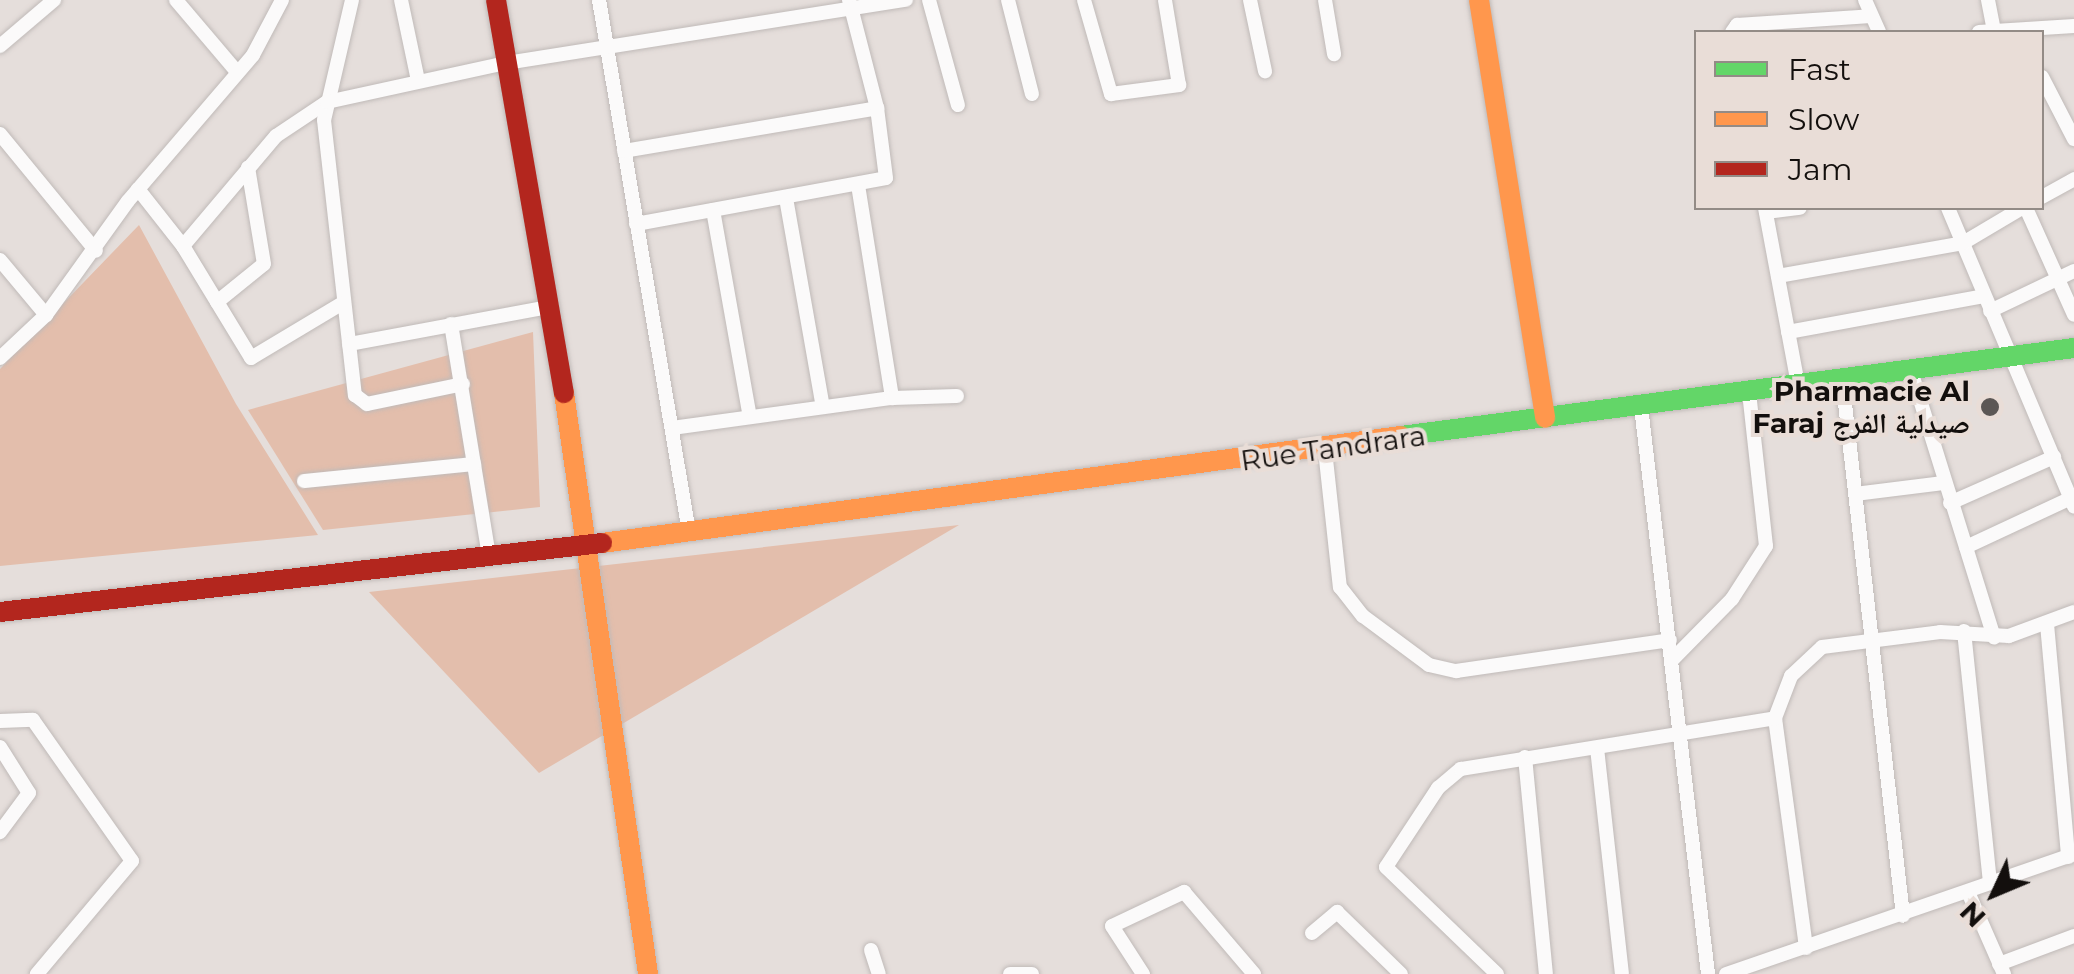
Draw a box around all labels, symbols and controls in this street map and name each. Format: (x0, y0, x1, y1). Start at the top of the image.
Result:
legend (1694, 30, 2044, 210)
text: Fast (1788, 51, 1851, 88)
text: Slow (1788, 101, 1859, 138)
text: Jam (1788, 151, 1853, 188)
place label: Pharmacie Al Faraj صيدلية الفرج (1752, 374, 1970, 440)
marker: Pharmacie Al Faraj صيدلية الفرج (1979, 396, 2001, 418)
street label: Rue Tandrara (1238, 418, 1428, 478)
north arrow (1944, 844, 2044, 944)
text: N (1952, 895, 1993, 935)

